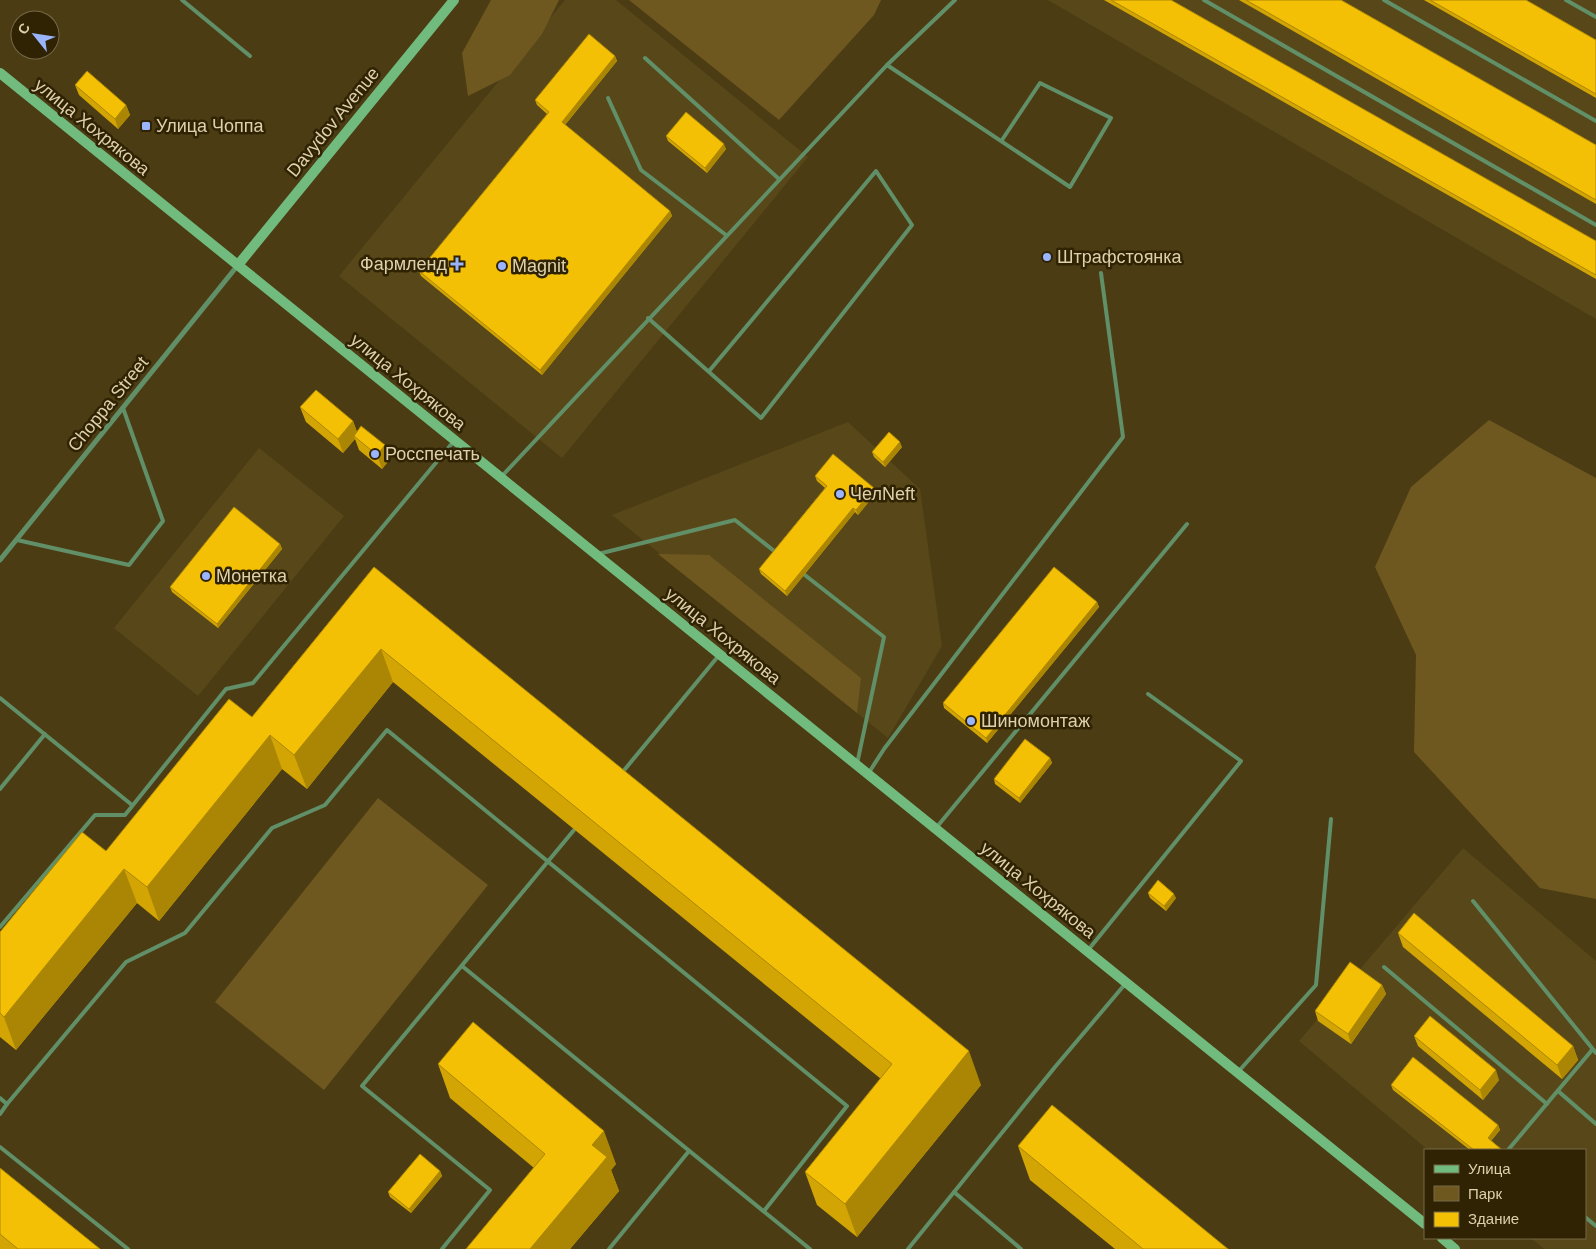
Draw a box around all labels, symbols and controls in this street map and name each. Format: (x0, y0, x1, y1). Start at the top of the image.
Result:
north arrow (10, 10, 60, 60)
text: С (14, 20, 33, 37)
street label: Davydov Avenue (283, 63, 383, 181)
street label: улица Хохрякова (30, 75, 154, 180)
place label: Улица Чоппа (156, 116, 265, 136)
marker: Улица Чоппа (140, 120, 152, 132)
place label: Штрафстоянка (1057, 247, 1183, 267)
marker: Штрафстоянка (1041, 251, 1053, 263)
place label: Фармленд (360, 254, 447, 274)
place label: Magnit (512, 256, 566, 276)
marker: Фармленд (451, 258, 463, 270)
marker: Magnit (496, 260, 508, 272)
street label: улица Хохрякова (346, 330, 470, 435)
street label: Choppa Street (64, 353, 152, 455)
place label: Росспечать (385, 444, 480, 464)
marker: Росспечать (369, 448, 381, 460)
place label: ЧелNeft (850, 484, 915, 504)
marker: ЧелNeft (834, 488, 846, 500)
place label: Монетка (216, 566, 288, 586)
marker: Монетка (200, 570, 212, 582)
street label: улица Хохрякова (661, 584, 785, 689)
place label: Шиномонтаж (981, 711, 1090, 731)
marker: Шиномонтаж (965, 715, 977, 727)
street label: улица Хохрякова (976, 838, 1100, 943)
legend (1424, 1149, 1586, 1239)
text: Улица (1468, 1160, 1511, 1177)
text: Парк (1468, 1185, 1502, 1202)
text: Здание (1468, 1210, 1519, 1227)

